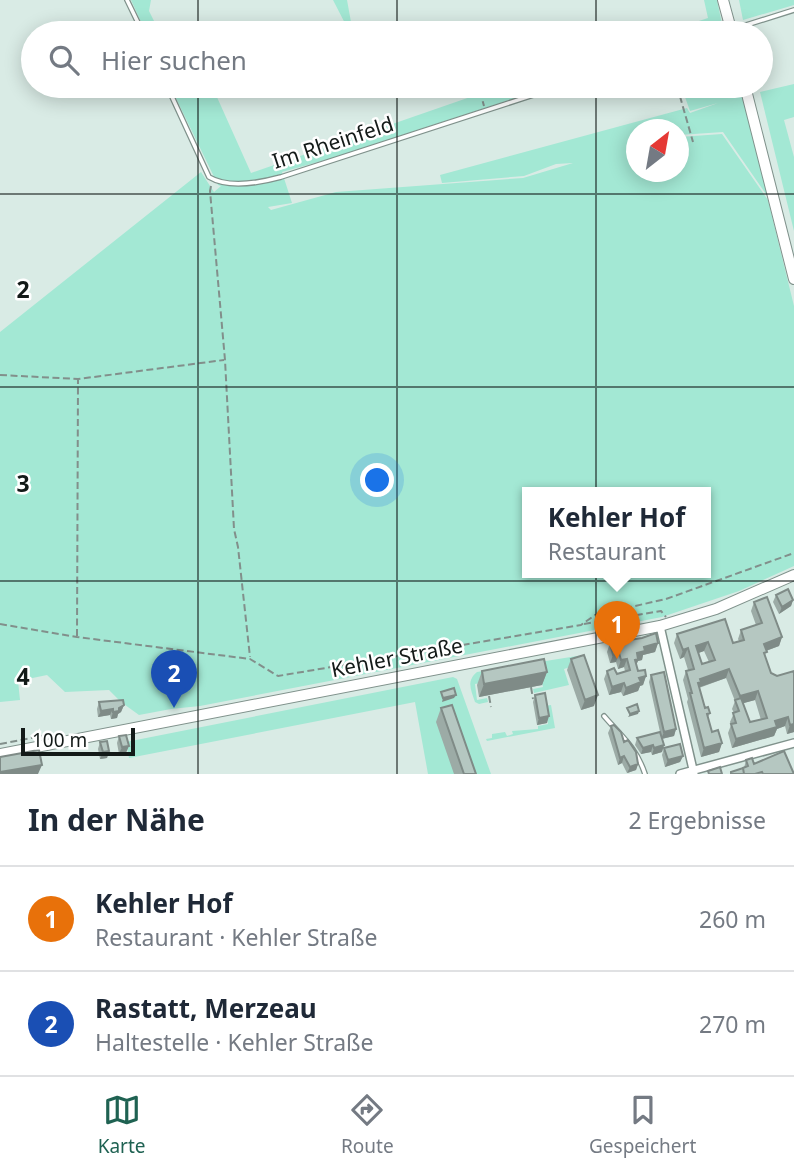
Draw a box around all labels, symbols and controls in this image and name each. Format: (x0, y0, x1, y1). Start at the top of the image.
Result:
search box (21, 21, 773, 98)
icon: search (45, 41, 83, 79)
text: Hier suchen (101, 42, 247, 78)
street label: Im Rheinfeld (268, 109, 397, 175)
north arrow (626, 119, 689, 182)
text: 2 (16, 273, 30, 305)
your location (360, 463, 394, 497)
text: 3 (16, 467, 30, 499)
popup (522, 487, 711, 578)
text: Kehler Hof (548, 499, 685, 535)
text: Restaurant (548, 535, 666, 567)
pin: 1 (594, 601, 640, 659)
street label: Kehler Straße (329, 631, 465, 683)
pin: 2 (151, 650, 197, 708)
text: 4 (16, 660, 30, 692)
scale bar (21, 725, 135, 757)
text: 100 m (32, 727, 87, 753)
text: In der Nähe (28, 799, 205, 840)
text: 2 Ergebnisse (628, 804, 766, 836)
text: Kehler Hof (95, 885, 233, 921)
text: 1 (44, 903, 58, 935)
text: 260 m (699, 903, 766, 935)
text: Restaurant · Kehler Straße (95, 921, 377, 953)
text: Rastatt, Merzeau (95, 990, 317, 1026)
text: 2 (44, 1008, 58, 1040)
text: 270 m (699, 1008, 766, 1040)
text: Haltestelle · Kehler Straße (95, 1026, 374, 1058)
tab: Karte (98, 1091, 146, 1159)
tab: Route (341, 1091, 394, 1159)
tab: Gespeichert (589, 1091, 696, 1159)

